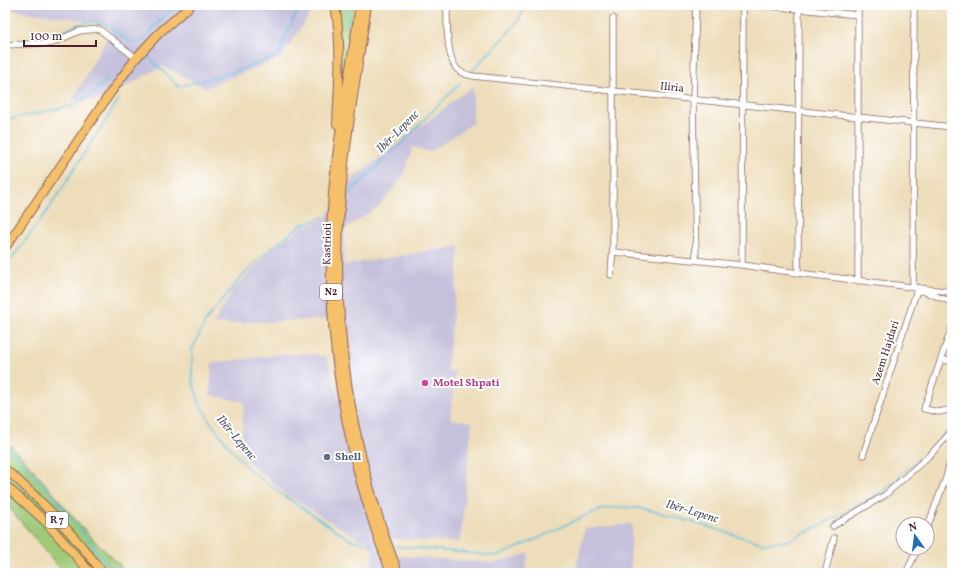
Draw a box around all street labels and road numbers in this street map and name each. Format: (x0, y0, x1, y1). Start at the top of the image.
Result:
street label: Iliria (659, 79, 685, 97)
street label: Kastrioti (320, 223, 336, 265)
road number: N2 (320, 284, 342, 300)
street label: Azem Hajdari (869, 319, 903, 387)
road number: R 7 (46, 512, 68, 528)

